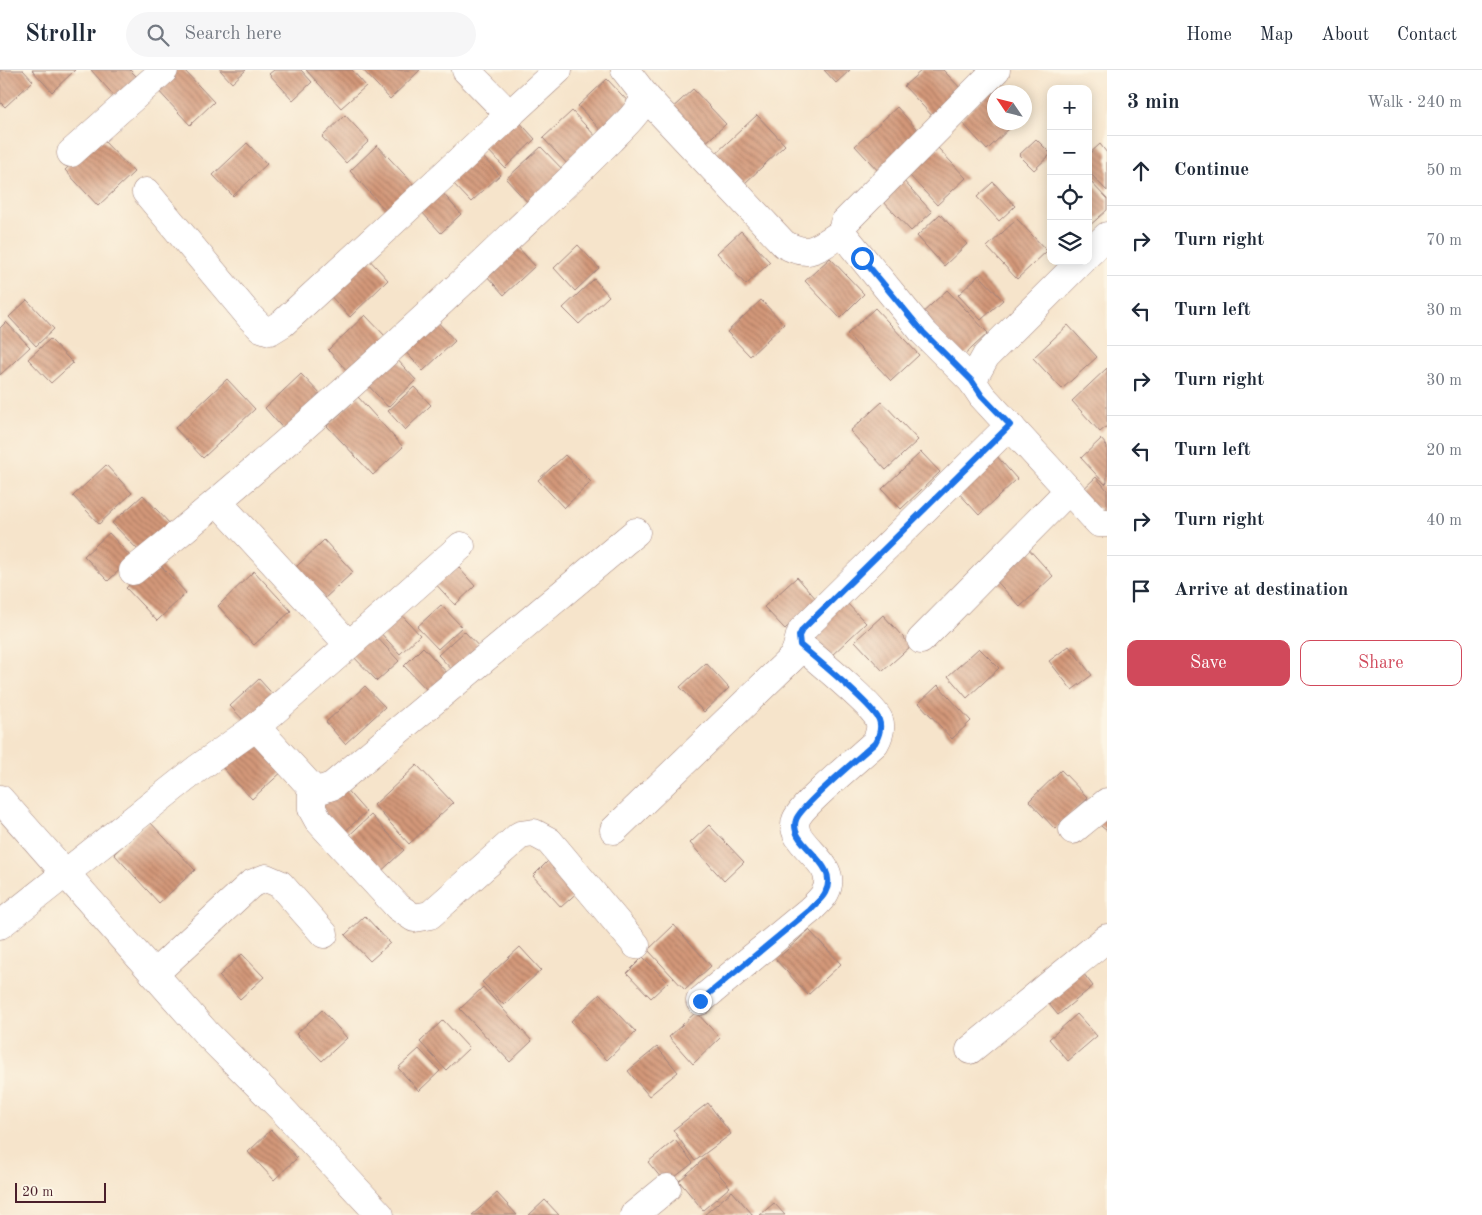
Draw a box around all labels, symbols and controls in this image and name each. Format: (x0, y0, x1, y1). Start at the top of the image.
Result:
search box (126, 12, 476, 57)
icon: search (144, 21, 172, 49)
text: Strollr (25, 23, 96, 47)
text: Search here (184, 25, 282, 44)
text: Home (1186, 26, 1232, 44)
text: Map (1260, 26, 1293, 44)
text: About (1321, 26, 1369, 44)
text: Contact (1397, 26, 1457, 44)
north arrow (987, 85, 1032, 130)
map controls (1047, 85, 1092, 265)
button: + (1047, 85, 1092, 130)
text: 3 min (1127, 92, 1180, 113)
text: Walk · 240 m (1367, 95, 1462, 111)
button: − (1047, 130, 1092, 175)
icon: ahead (1127, 157, 1155, 185)
text: Continue (1174, 161, 1249, 180)
text: 50 m (1426, 163, 1462, 179)
button: locate (1047, 175, 1092, 220)
button: layers (1047, 220, 1092, 265)
icon: right (1127, 227, 1155, 255)
text: Turn right (1174, 231, 1264, 250)
text: 70 m (1426, 233, 1462, 249)
route start (851, 247, 874, 270)
icon: left (1127, 297, 1155, 325)
text: Turn left (1174, 301, 1251, 320)
text: 30 m (1426, 303, 1462, 319)
icon: right (1127, 367, 1155, 395)
text: Turn right (1174, 371, 1264, 390)
text: 30 m (1426, 373, 1462, 389)
icon: left (1127, 437, 1155, 465)
text: Turn left (1174, 441, 1251, 460)
text: 20 m (1426, 443, 1462, 459)
icon: right (1127, 507, 1155, 535)
text: Turn right (1174, 511, 1264, 530)
text: 40 m (1426, 513, 1462, 529)
icon: arrive (1127, 577, 1155, 605)
text: Arrive at destination (1174, 581, 1348, 600)
button: Save (1127, 640, 1290, 686)
button: Share (1300, 640, 1462, 686)
route end (689, 990, 712, 1013)
scale bar (15, 1180, 106, 1203)
text: 20 m (22, 1185, 53, 1199)

